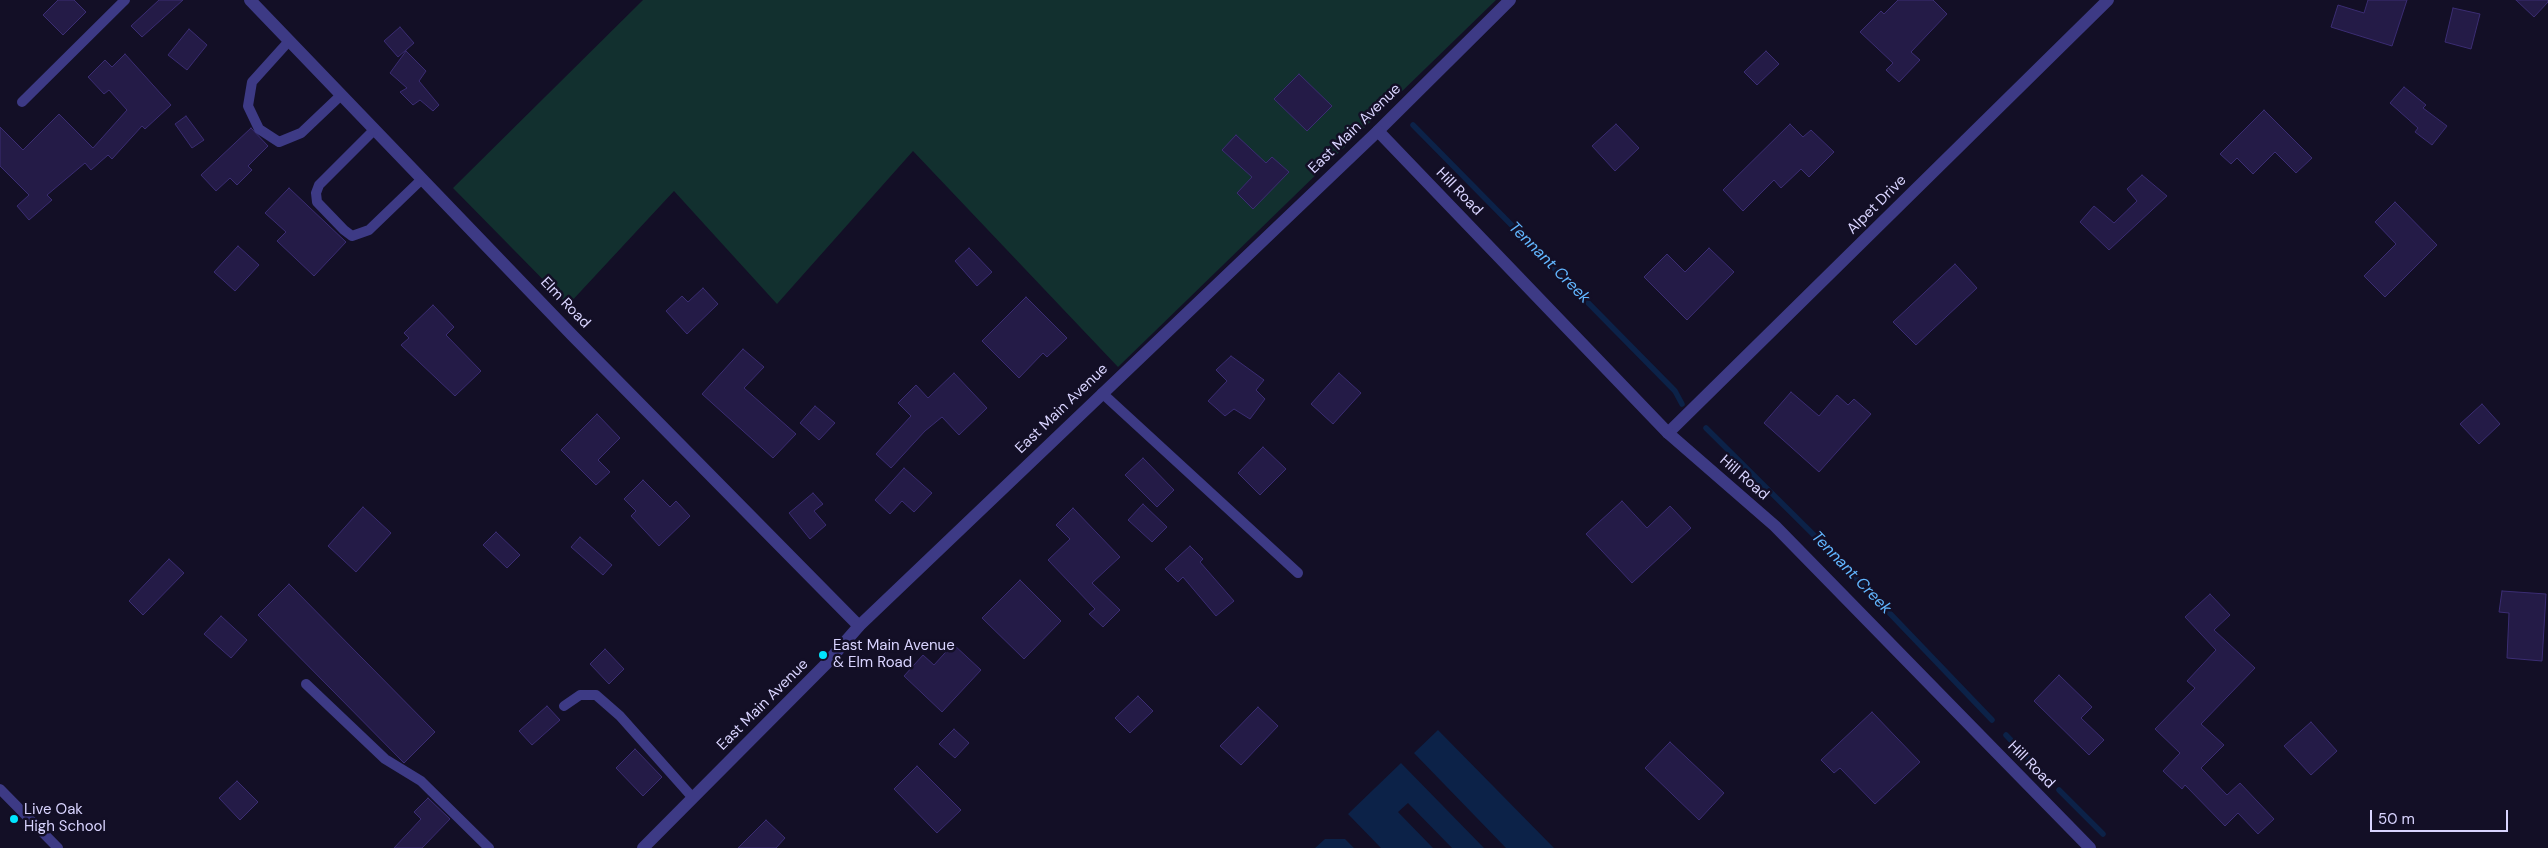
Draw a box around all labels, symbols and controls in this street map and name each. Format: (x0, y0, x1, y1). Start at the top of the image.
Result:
street label: East Main Avenue (1305, 80, 1405, 178)
street label: Hill Road (1432, 164, 1486, 220)
street label: Alpet Drive (1844, 172, 1910, 238)
water label: Tennant Creek (1504, 218, 1594, 308)
street label: Elm Road (536, 274, 594, 332)
street label: East Main Avenue (1012, 360, 1112, 458)
street label: Hill Road (1716, 452, 1772, 504)
water label: Tennant Creek (1807, 528, 1895, 618)
place label: East Main Avenue & Elm Road (833, 637, 955, 672)
marker: East Main Avenue & Elm Road (817, 649, 829, 661)
street label: East Main Avenue (714, 656, 812, 754)
street label: Hill Road (2004, 738, 2058, 792)
scale bar (2373, 800, 2510, 832)
place label: Live Oak High School (24, 801, 106, 836)
text: 50 m (2378, 809, 2415, 829)
marker: Live Oak High School (8, 813, 20, 825)

